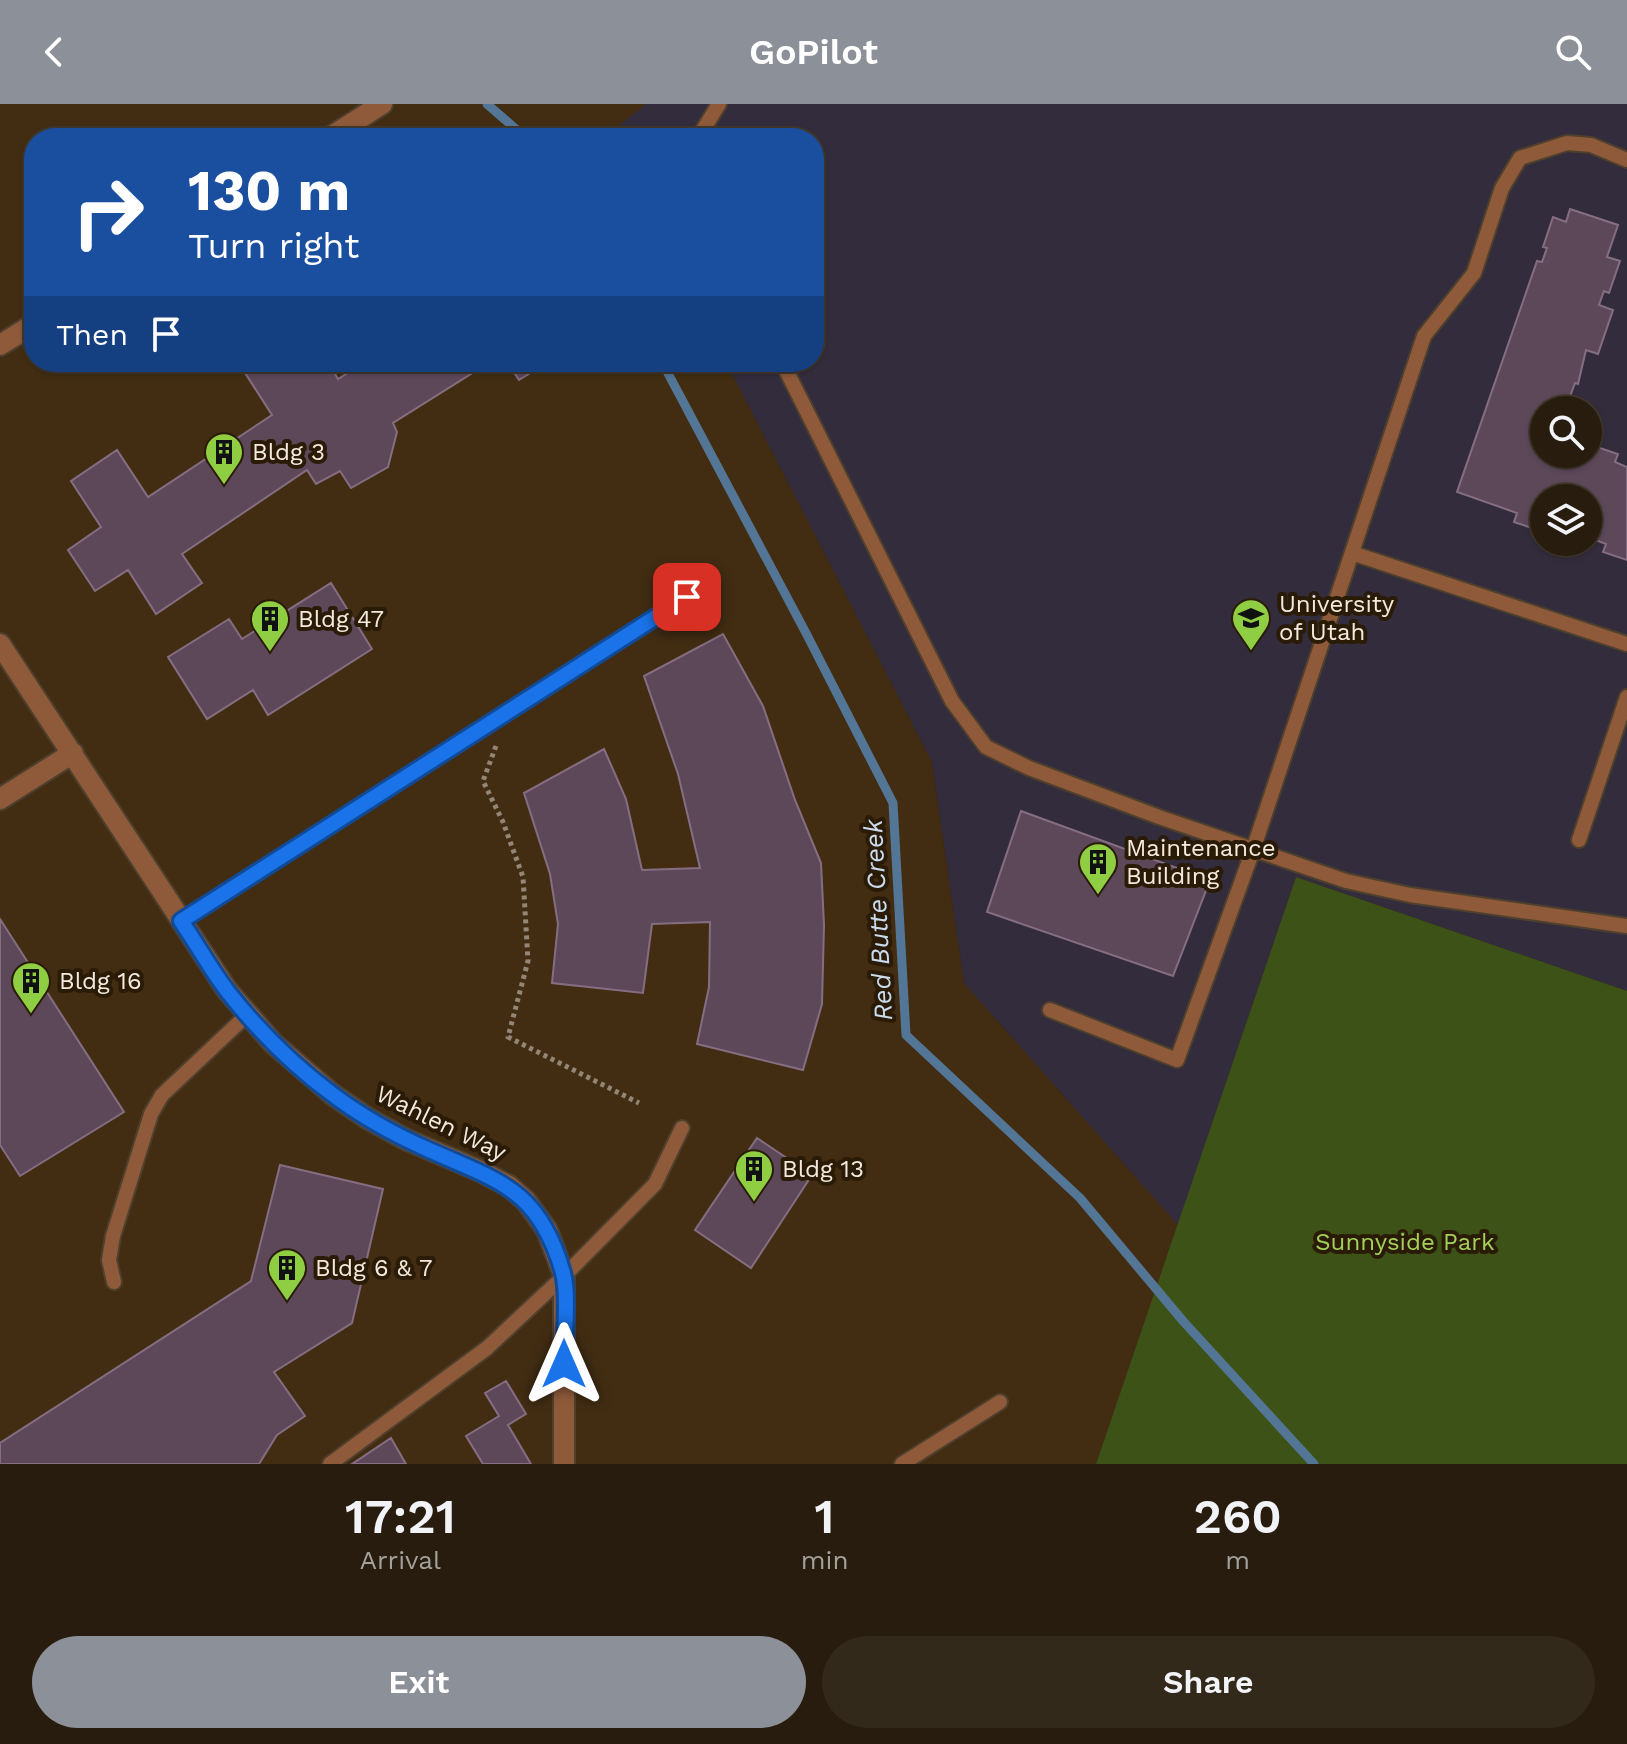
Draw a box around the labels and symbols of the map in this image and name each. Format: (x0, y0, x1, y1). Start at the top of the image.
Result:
building icon: Bldg 3 (203, 431, 245, 486)
place label: Bldg 3 (252, 438, 325, 466)
pin (653, 563, 721, 631)
place label: University of Utah (1279, 590, 1395, 646)
school or university icon: University of Utah (1230, 597, 1272, 652)
building icon: Bldg 47 (249, 598, 291, 653)
place label: Bldg 47 (298, 605, 384, 633)
water label: Red Butte Creek (858, 818, 898, 1021)
place label: Maintenance Building (1126, 834, 1276, 890)
building icon: Maintenance Building (1077, 841, 1119, 896)
building icon: Bldg 16 (10, 960, 52, 1015)
place label: Bldg 16 (59, 967, 142, 995)
street label: Wahlen Way (371, 1079, 511, 1167)
building icon: Bldg 13 (733, 1148, 775, 1203)
place label: Bldg 13 (782, 1155, 864, 1183)
park label: Sunnyside Park (1315, 1228, 1495, 1256)
building icon: Bldg 6 & 7 (266, 1247, 308, 1302)
place label: Bldg 6 & 7 (315, 1254, 432, 1282)
position arrow (522, 1322, 606, 1406)

